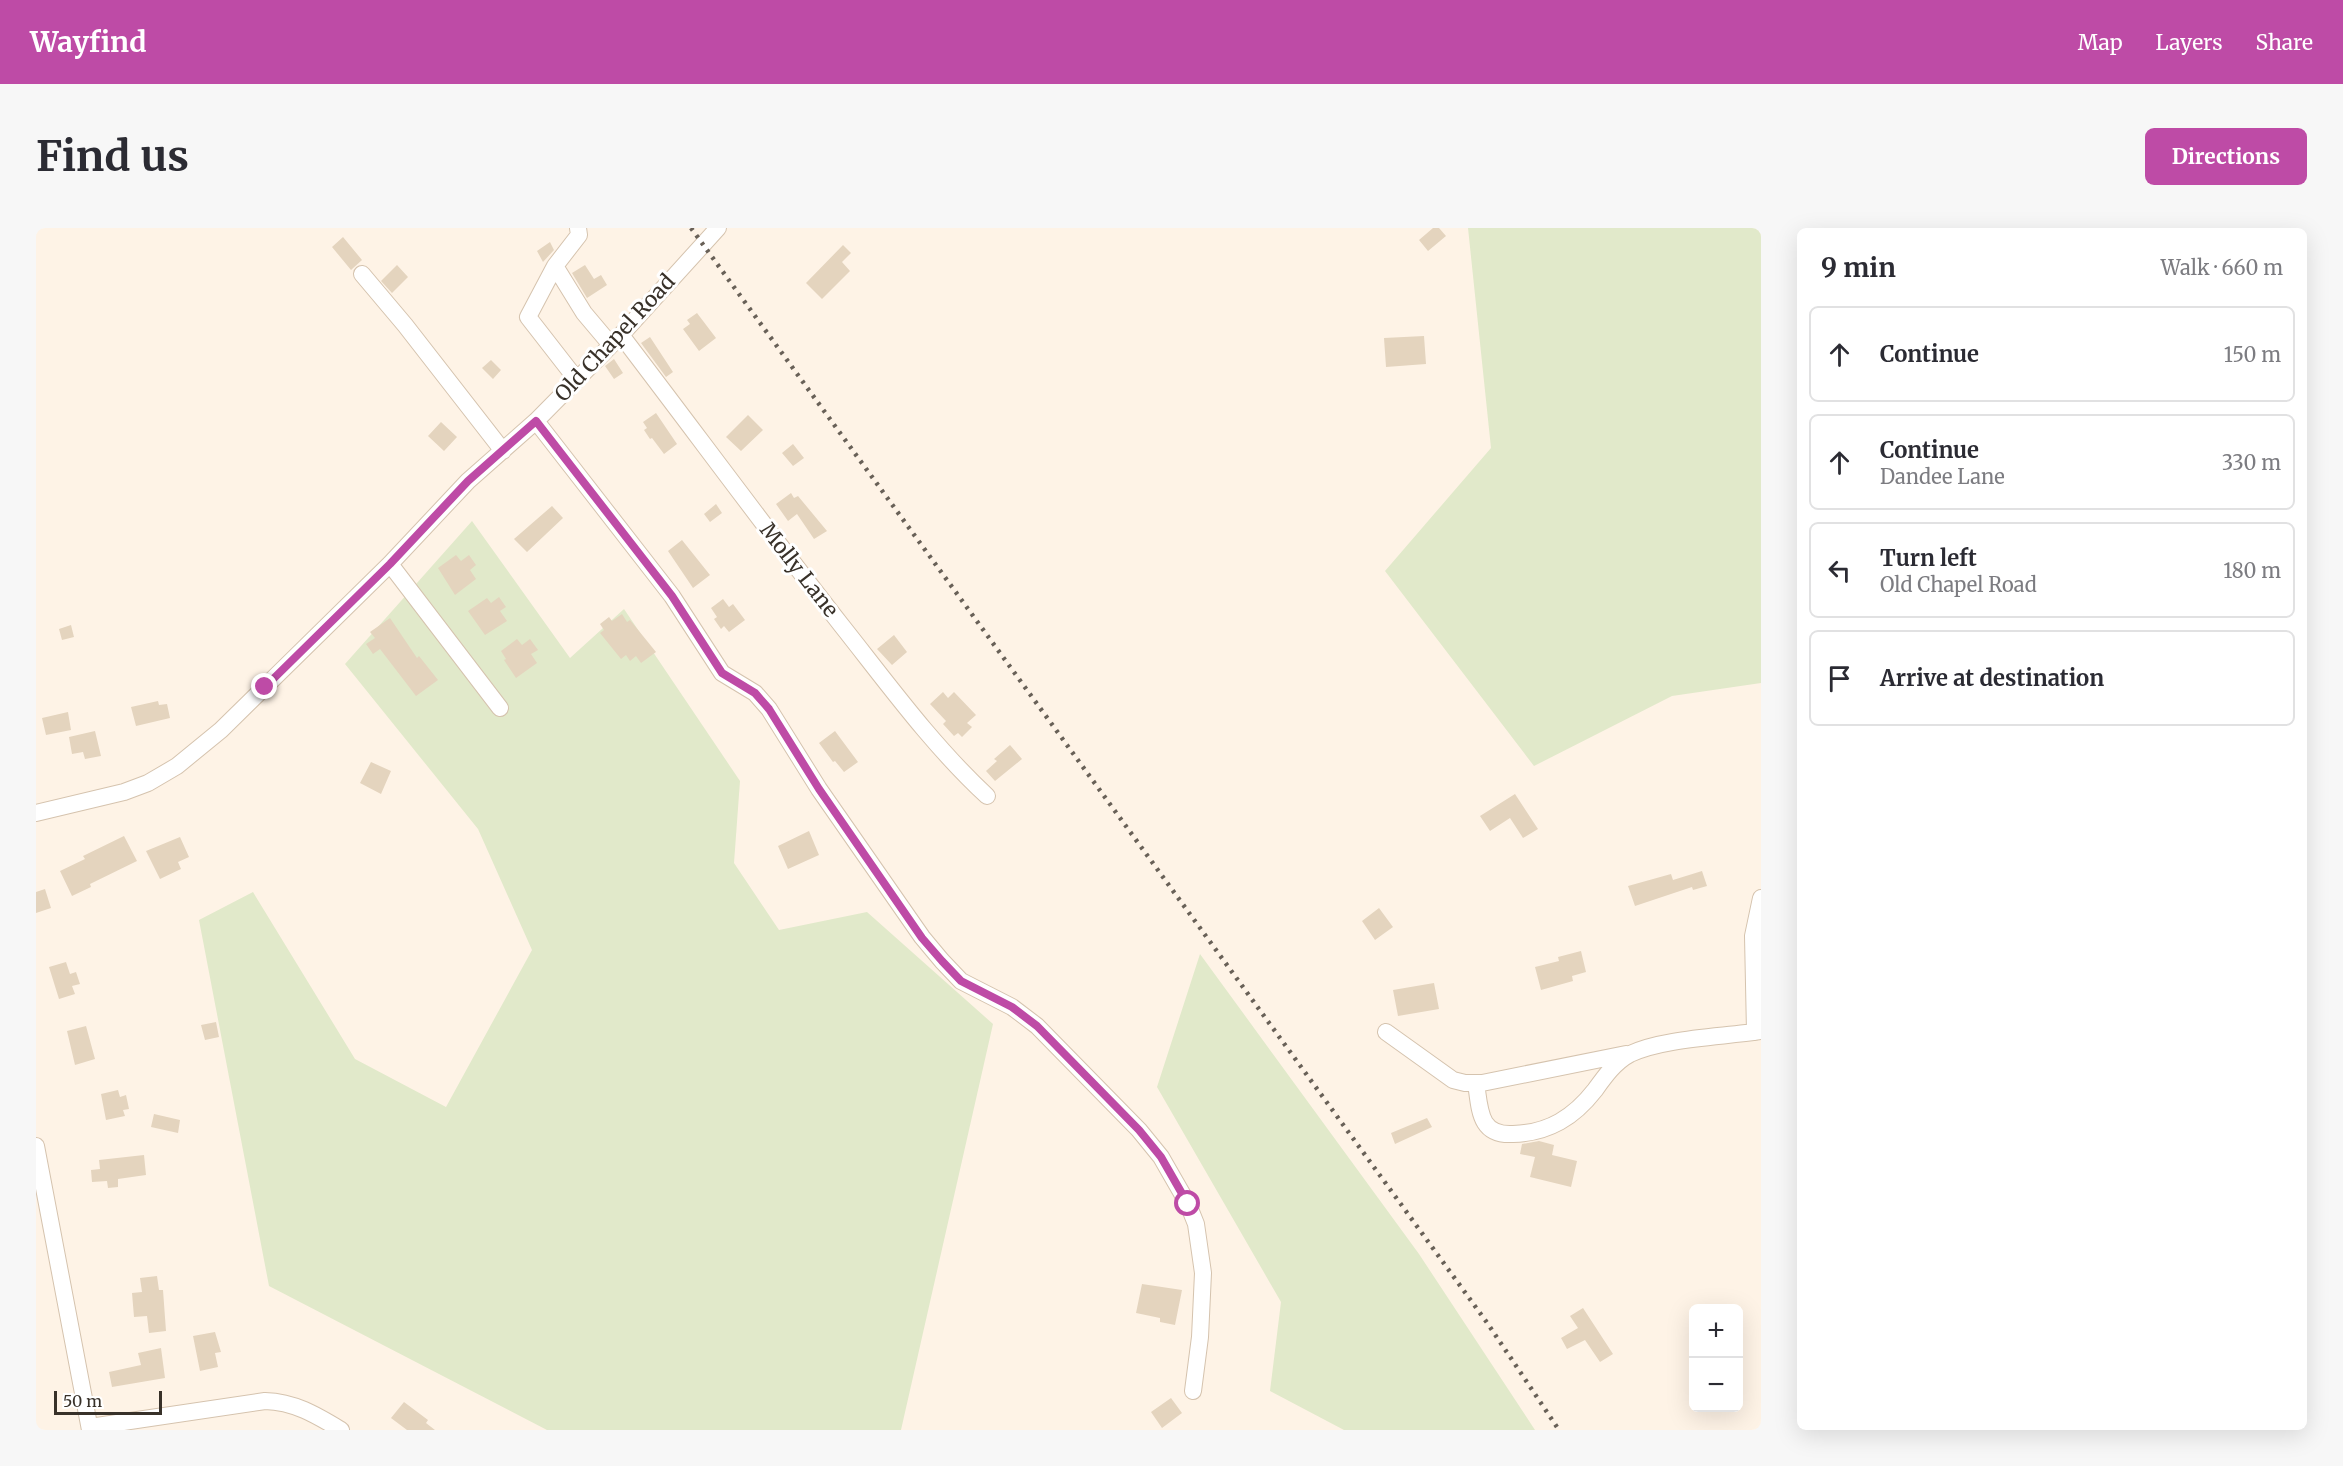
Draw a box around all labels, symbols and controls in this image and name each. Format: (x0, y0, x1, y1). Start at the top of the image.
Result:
text: Wayfind (30, 24, 146, 60)
text: Map (2078, 29, 2123, 56)
text: Layers (2156, 29, 2223, 56)
text: Share (2256, 29, 2313, 56)
button: Directions (2145, 128, 2307, 185)
text: Find us (36, 130, 189, 182)
text: 9 min (1821, 251, 1896, 284)
text: Walk · 660 m (2161, 255, 2283, 280)
street label: Old Chapel Road (549, 268, 681, 407)
icon: ahead (1823, 338, 1856, 371)
text: Continue (1880, 340, 1979, 368)
text: 150 m (2224, 342, 2281, 367)
text: Continue (1880, 436, 1979, 464)
icon: ahead (1823, 446, 1856, 479)
text: 330 m (2222, 450, 2281, 475)
text: Dandee Lane (1880, 464, 2005, 489)
street label: Molly Lane (754, 517, 845, 622)
text: Turn left (1880, 544, 1977, 572)
icon: left (1823, 554, 1856, 587)
text: 180 m (2223, 558, 2281, 583)
text: Old Chapel Road (1880, 572, 2037, 597)
icon: arrive (1823, 662, 1856, 695)
text: Arrive at destination (1880, 664, 2104, 692)
route end (251, 673, 277, 699)
route start (1174, 1190, 1200, 1216)
map controls (1689, 1304, 1743, 1412)
button: + (1689, 1304, 1743, 1358)
button: − (1689, 1358, 1743, 1412)
scale bar (54, 1388, 162, 1416)
text: 50 m (63, 1391, 102, 1411)

